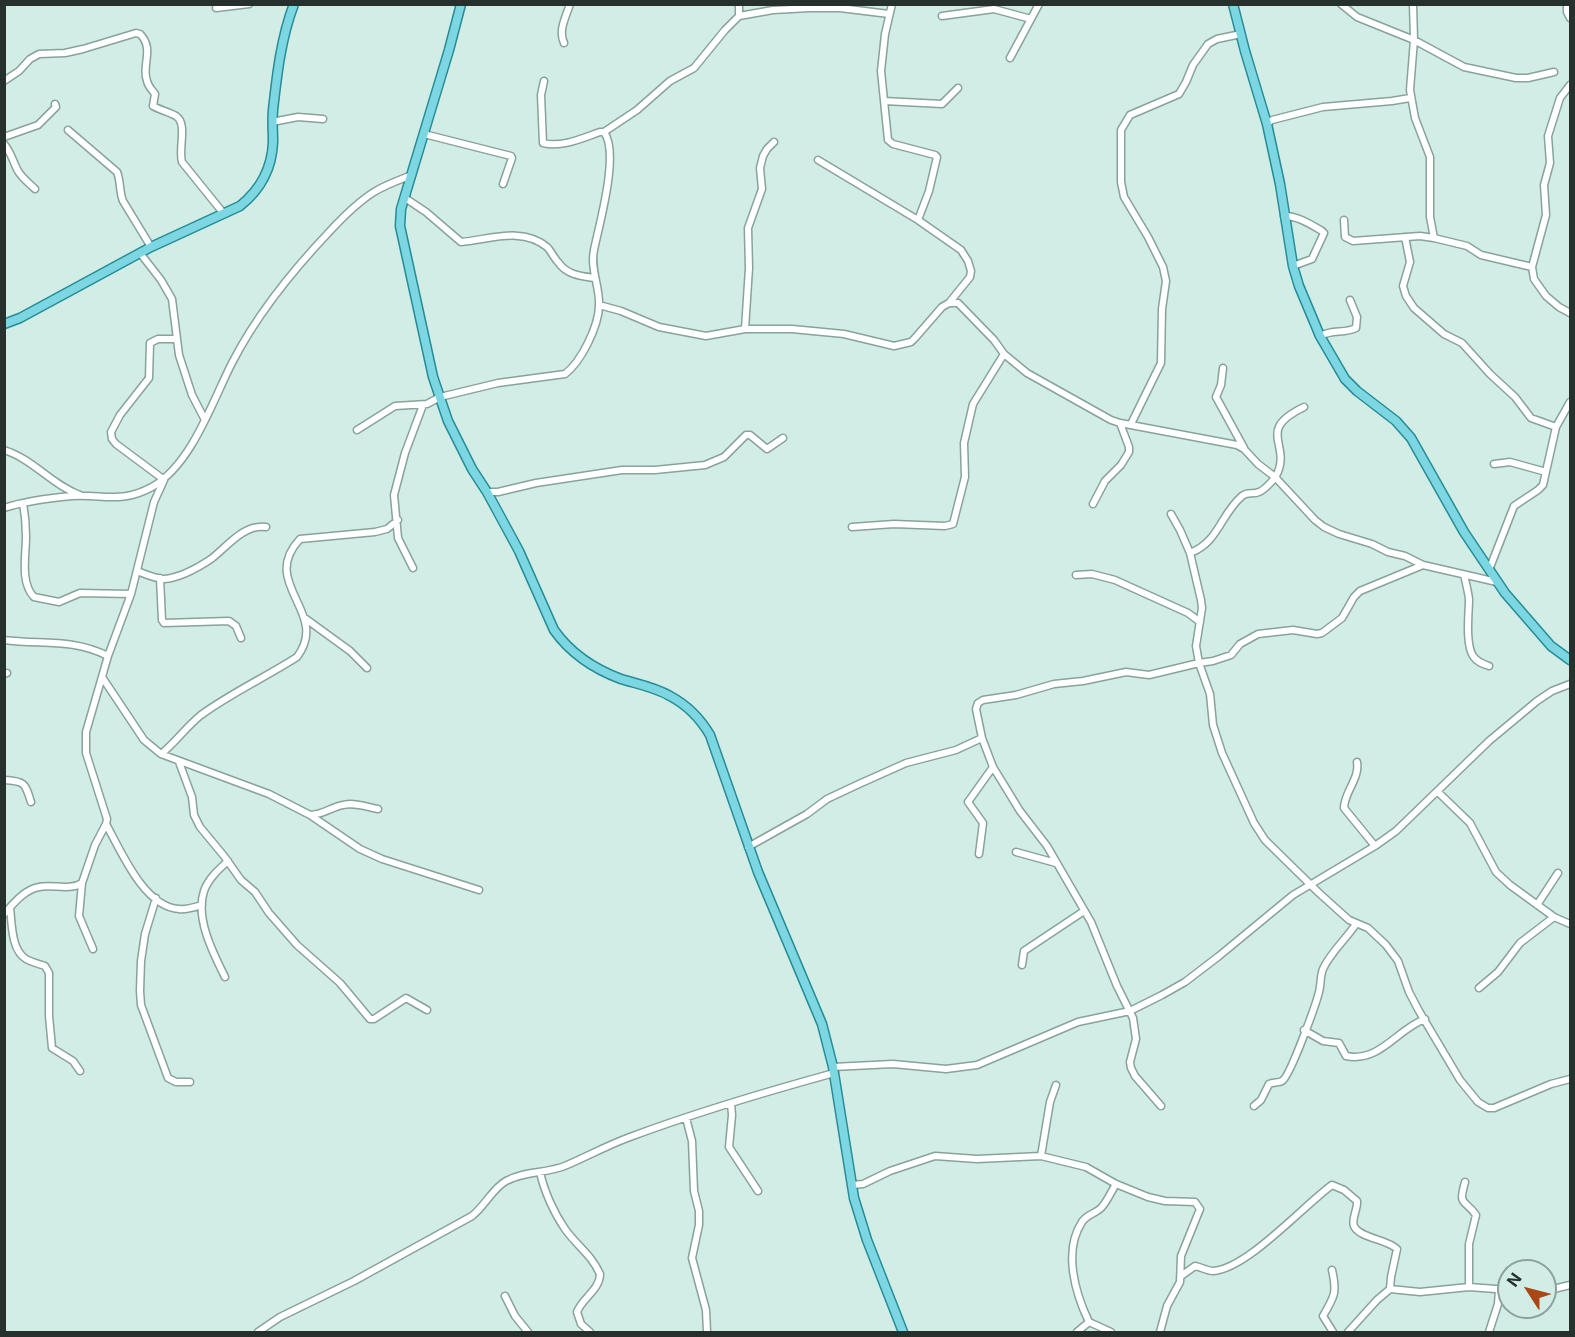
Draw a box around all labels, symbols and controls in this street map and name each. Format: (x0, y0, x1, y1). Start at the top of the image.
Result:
north arrow (1497, 1259, 1557, 1319)
text: N (1502, 1269, 1526, 1290)

